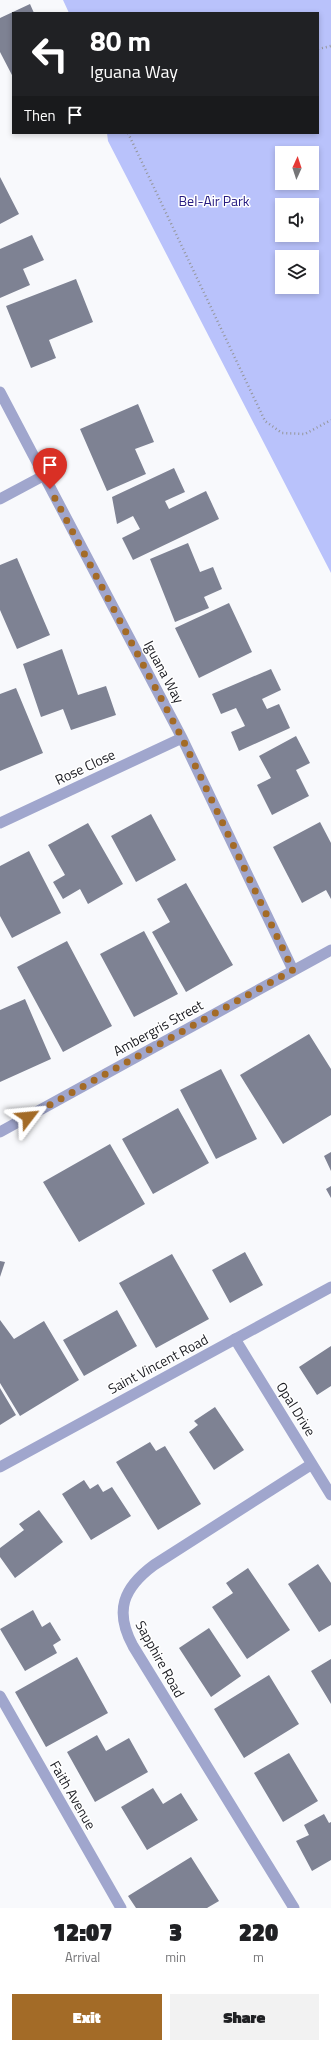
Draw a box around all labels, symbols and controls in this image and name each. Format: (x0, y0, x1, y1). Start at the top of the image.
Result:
text: 80 m (90, 19, 151, 62)
icon: left (24, 28, 76, 80)
text: Iguana Way (90, 58, 178, 85)
text: Then (24, 104, 56, 127)
icon: arrive (64, 104, 86, 126)
north arrow (275, 146, 319, 190)
map controls (275, 146, 319, 294)
park label: Bel-Air Park (178, 190, 250, 211)
button: sound (275, 198, 319, 242)
button: layers (275, 250, 319, 294)
pin (33, 448, 67, 489)
icon: arrive (39, 454, 61, 476)
street label: Iguana Way (139, 637, 190, 707)
street label: Rose Close (51, 743, 118, 790)
street label: Ambergris Street (109, 994, 207, 1061)
position arrow (7, 1096, 49, 1138)
street label: Saint Vincent Road (104, 1328, 212, 1399)
street label: Opal Drive (271, 1377, 321, 1440)
street label: Sapphire Road (131, 1616, 190, 1701)
street label: Faith Avenue (45, 1756, 102, 1833)
text: 12:07 (53, 1914, 112, 1950)
text: 3 (169, 1914, 182, 1950)
text: 220 (239, 1914, 278, 1950)
text: Arrival (65, 1947, 100, 1967)
text: min (165, 1947, 186, 1967)
text: m (253, 1947, 264, 1967)
button: Exit (12, 1994, 162, 2040)
button: Share (170, 1994, 319, 2040)

